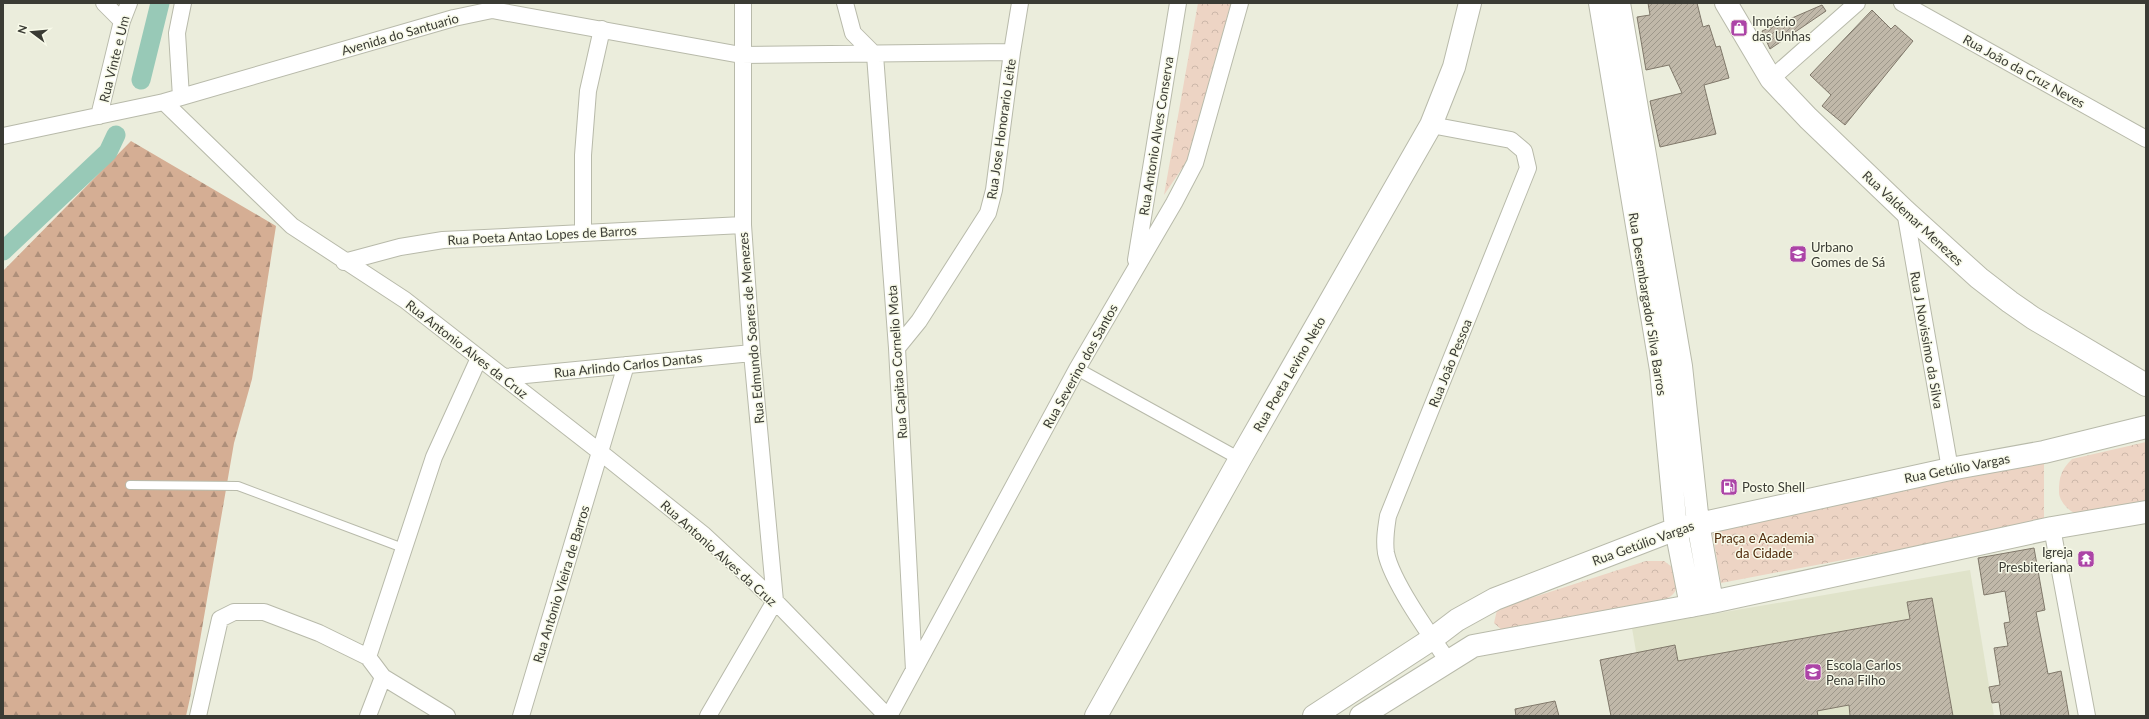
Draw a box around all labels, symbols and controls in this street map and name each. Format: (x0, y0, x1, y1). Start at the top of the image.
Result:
street label: Avenida do Santuario (340, 10, 460, 58)
north arrow (12, 12, 52, 52)
place label: Império das Unhas (1752, 13, 1811, 44)
street label: Rua Vinte e Um (96, 14, 132, 104)
shop icon: Império das Unhas (1729, 18, 1749, 38)
text: N (14, 23, 29, 35)
street label: Rua João da Cruz Neves (1960, 31, 2088, 111)
street label: Rua Antonio Alves Conserva (1136, 55, 1176, 217)
street label: Rua Jose Honorario Leite (983, 57, 1019, 200)
street label: Rua Valdemar Menezes (1859, 167, 1967, 269)
street label: Rua Desembargador Silva Barros (1626, 211, 1670, 397)
street label: Rua Poeta Antao Lopes de Barros (447, 222, 637, 248)
street label: Rua Edmundo Soares de Menezes (735, 231, 767, 424)
place label: Urbano Gomes de Sá (1811, 239, 1885, 270)
school or university icon: Urbano Gomes de Sá (1788, 244, 1808, 264)
street label: Rua J Novissimo da Silva (1907, 270, 1947, 410)
street label: Rua Capitao Cornelio Mota (884, 285, 910, 439)
street label: Rua Antonio Alves da Cruz (403, 296, 531, 402)
street label: Rua Severino dos Santos (1039, 301, 1121, 431)
street label: Rua Poeta Levino Neto (1250, 314, 1328, 434)
street label: Rua João Pessoa (1425, 317, 1475, 409)
street label: Rua Arlindo Carlos Dantas (553, 349, 703, 381)
street label: Rua Getúlio Vargas (1903, 450, 2012, 486)
fuel station icon: Posto Shell (1719, 477, 1739, 497)
place label: Posto Shell (1742, 479, 1805, 495)
street label: Rua Antonio Alves da Cruz (658, 497, 780, 609)
street label: Rua Antonio Vieira de Barros (529, 503, 593, 665)
street label: Rua Getúlio Vargas (1590, 517, 1696, 569)
park label: Praça e Academia da Cidade (1714, 530, 1814, 561)
place label: Igreja Presbiteriana (1998, 544, 2073, 575)
temple icon: Igreja Presbiteriana (2076, 549, 2096, 569)
place label: Escola Carlos Pena Filho (1826, 657, 1902, 688)
school or university icon: Escola Carlos Pena Filho (1803, 662, 1823, 682)

